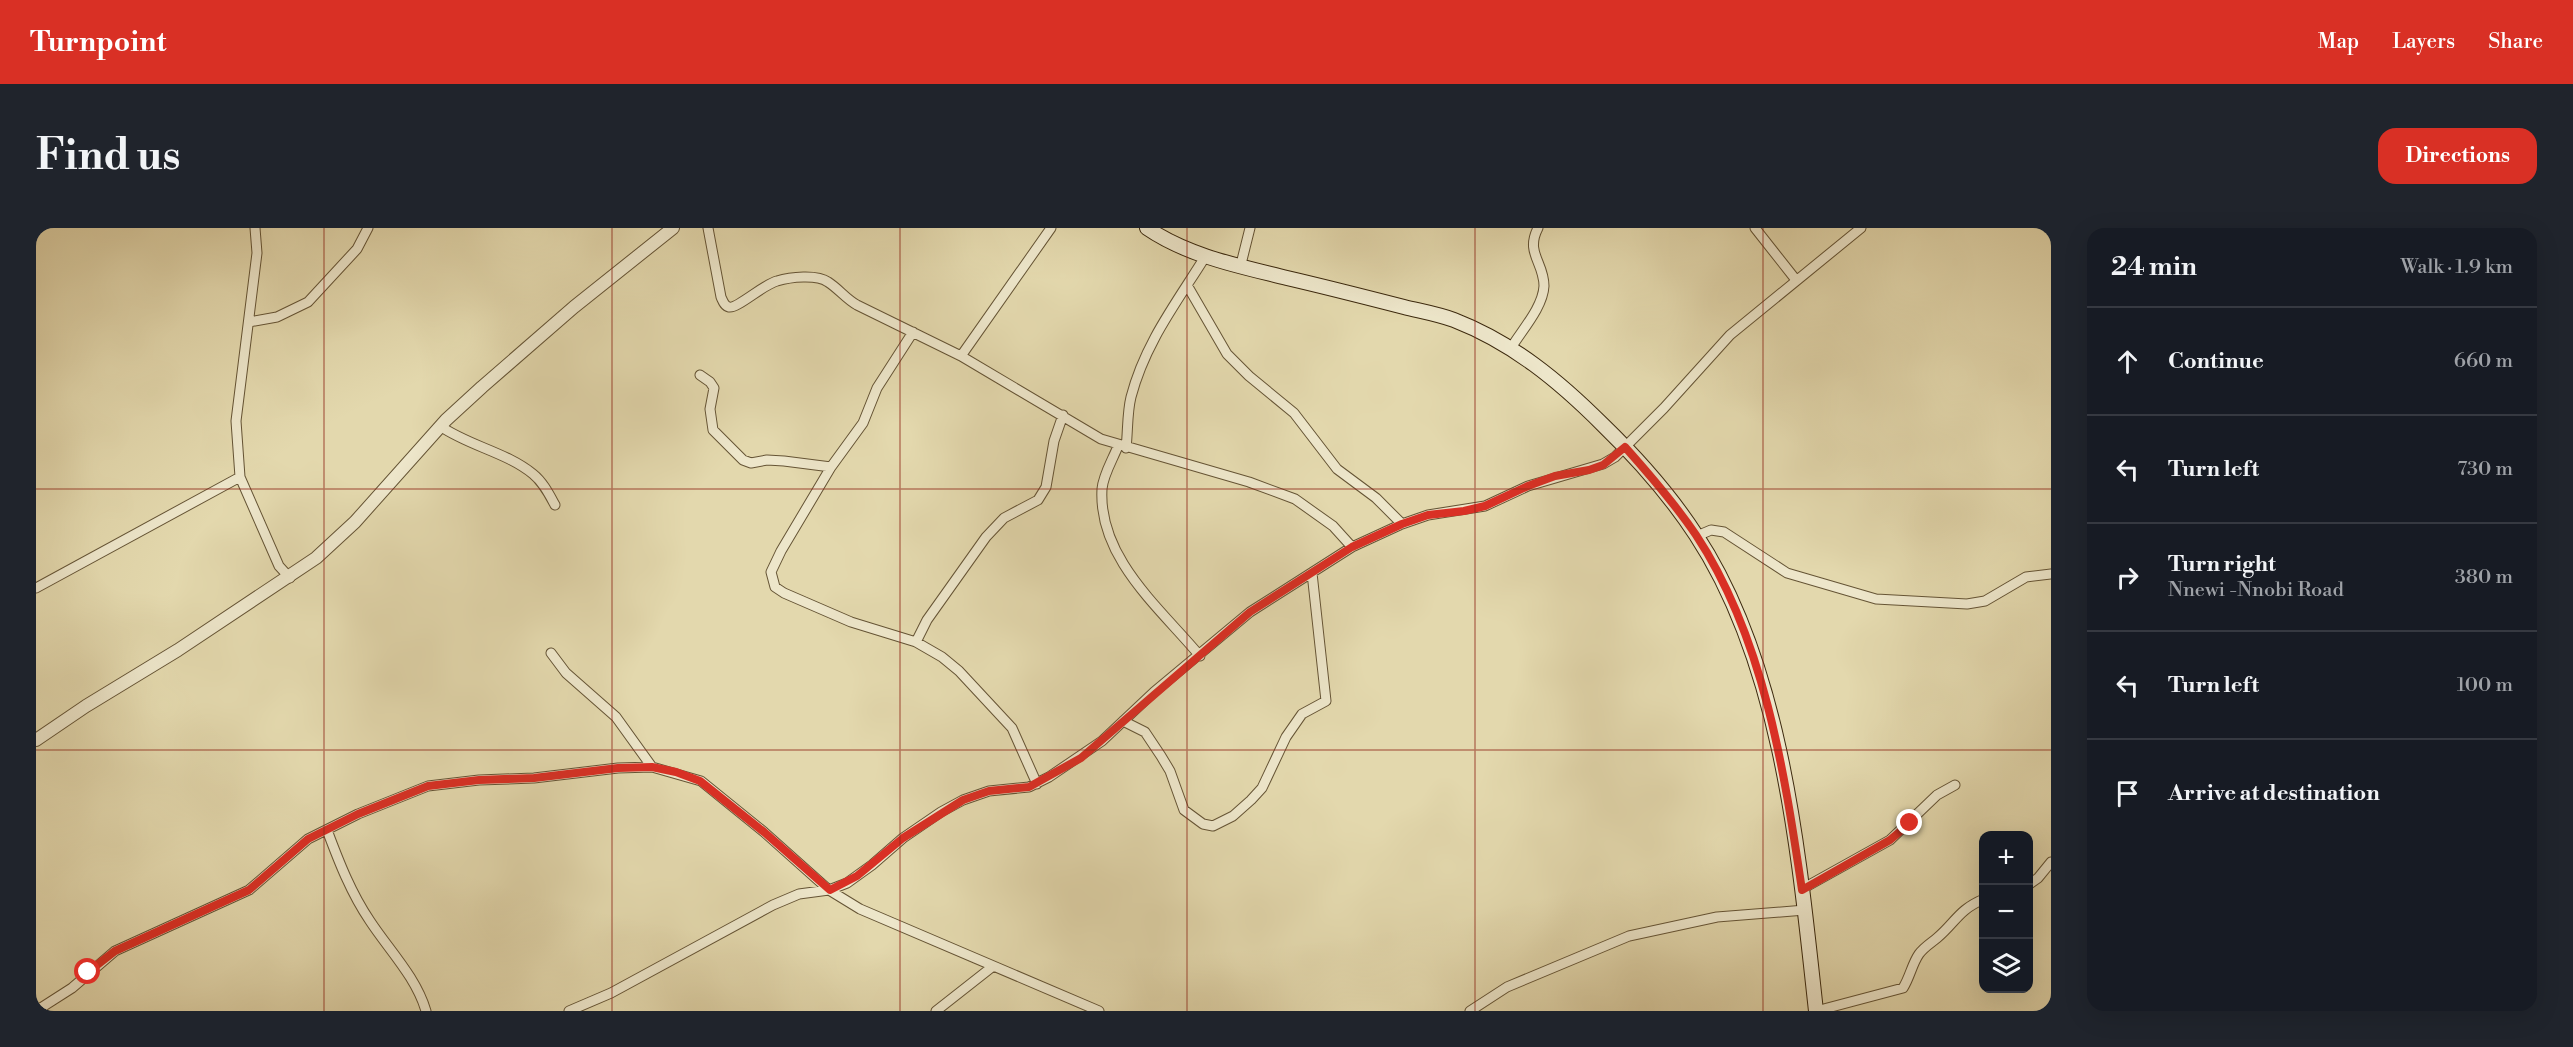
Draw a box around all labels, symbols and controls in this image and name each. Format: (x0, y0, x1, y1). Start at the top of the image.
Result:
text: Turnpoint (30, 25, 166, 60)
text: Map (2318, 29, 2359, 55)
text: Layers (2392, 29, 2455, 55)
text: Share (2488, 29, 2543, 55)
button: Directions (2378, 128, 2537, 184)
text: Find us (36, 130, 180, 183)
text: 24 min (2111, 251, 2197, 283)
text: Walk · 1.9 km (2400, 255, 2513, 280)
icon: ahead (2111, 345, 2144, 378)
text: Continue (2168, 348, 2264, 375)
text: 660 m (2454, 349, 2513, 374)
icon: left (2111, 453, 2144, 486)
text: Turn left (2168, 456, 2259, 483)
text: 730 m (2457, 457, 2513, 482)
text: Turn right (2168, 551, 2276, 578)
icon: right (2111, 561, 2144, 594)
text: 380 m (2455, 565, 2513, 590)
text: Nnewi -Nnobi Road (2168, 578, 2344, 603)
icon: left (2111, 669, 2144, 702)
text: Turn left (2168, 672, 2259, 699)
text: 100 m (2457, 673, 2513, 698)
icon: arrive (2111, 777, 2144, 810)
text: Arrive at destination (2168, 780, 2380, 807)
route end (1896, 809, 1922, 835)
map controls (1979, 831, 2033, 993)
button: + (1979, 831, 2033, 885)
button: − (1979, 885, 2033, 939)
button: layers (1979, 939, 2033, 993)
route start (74, 958, 100, 984)

